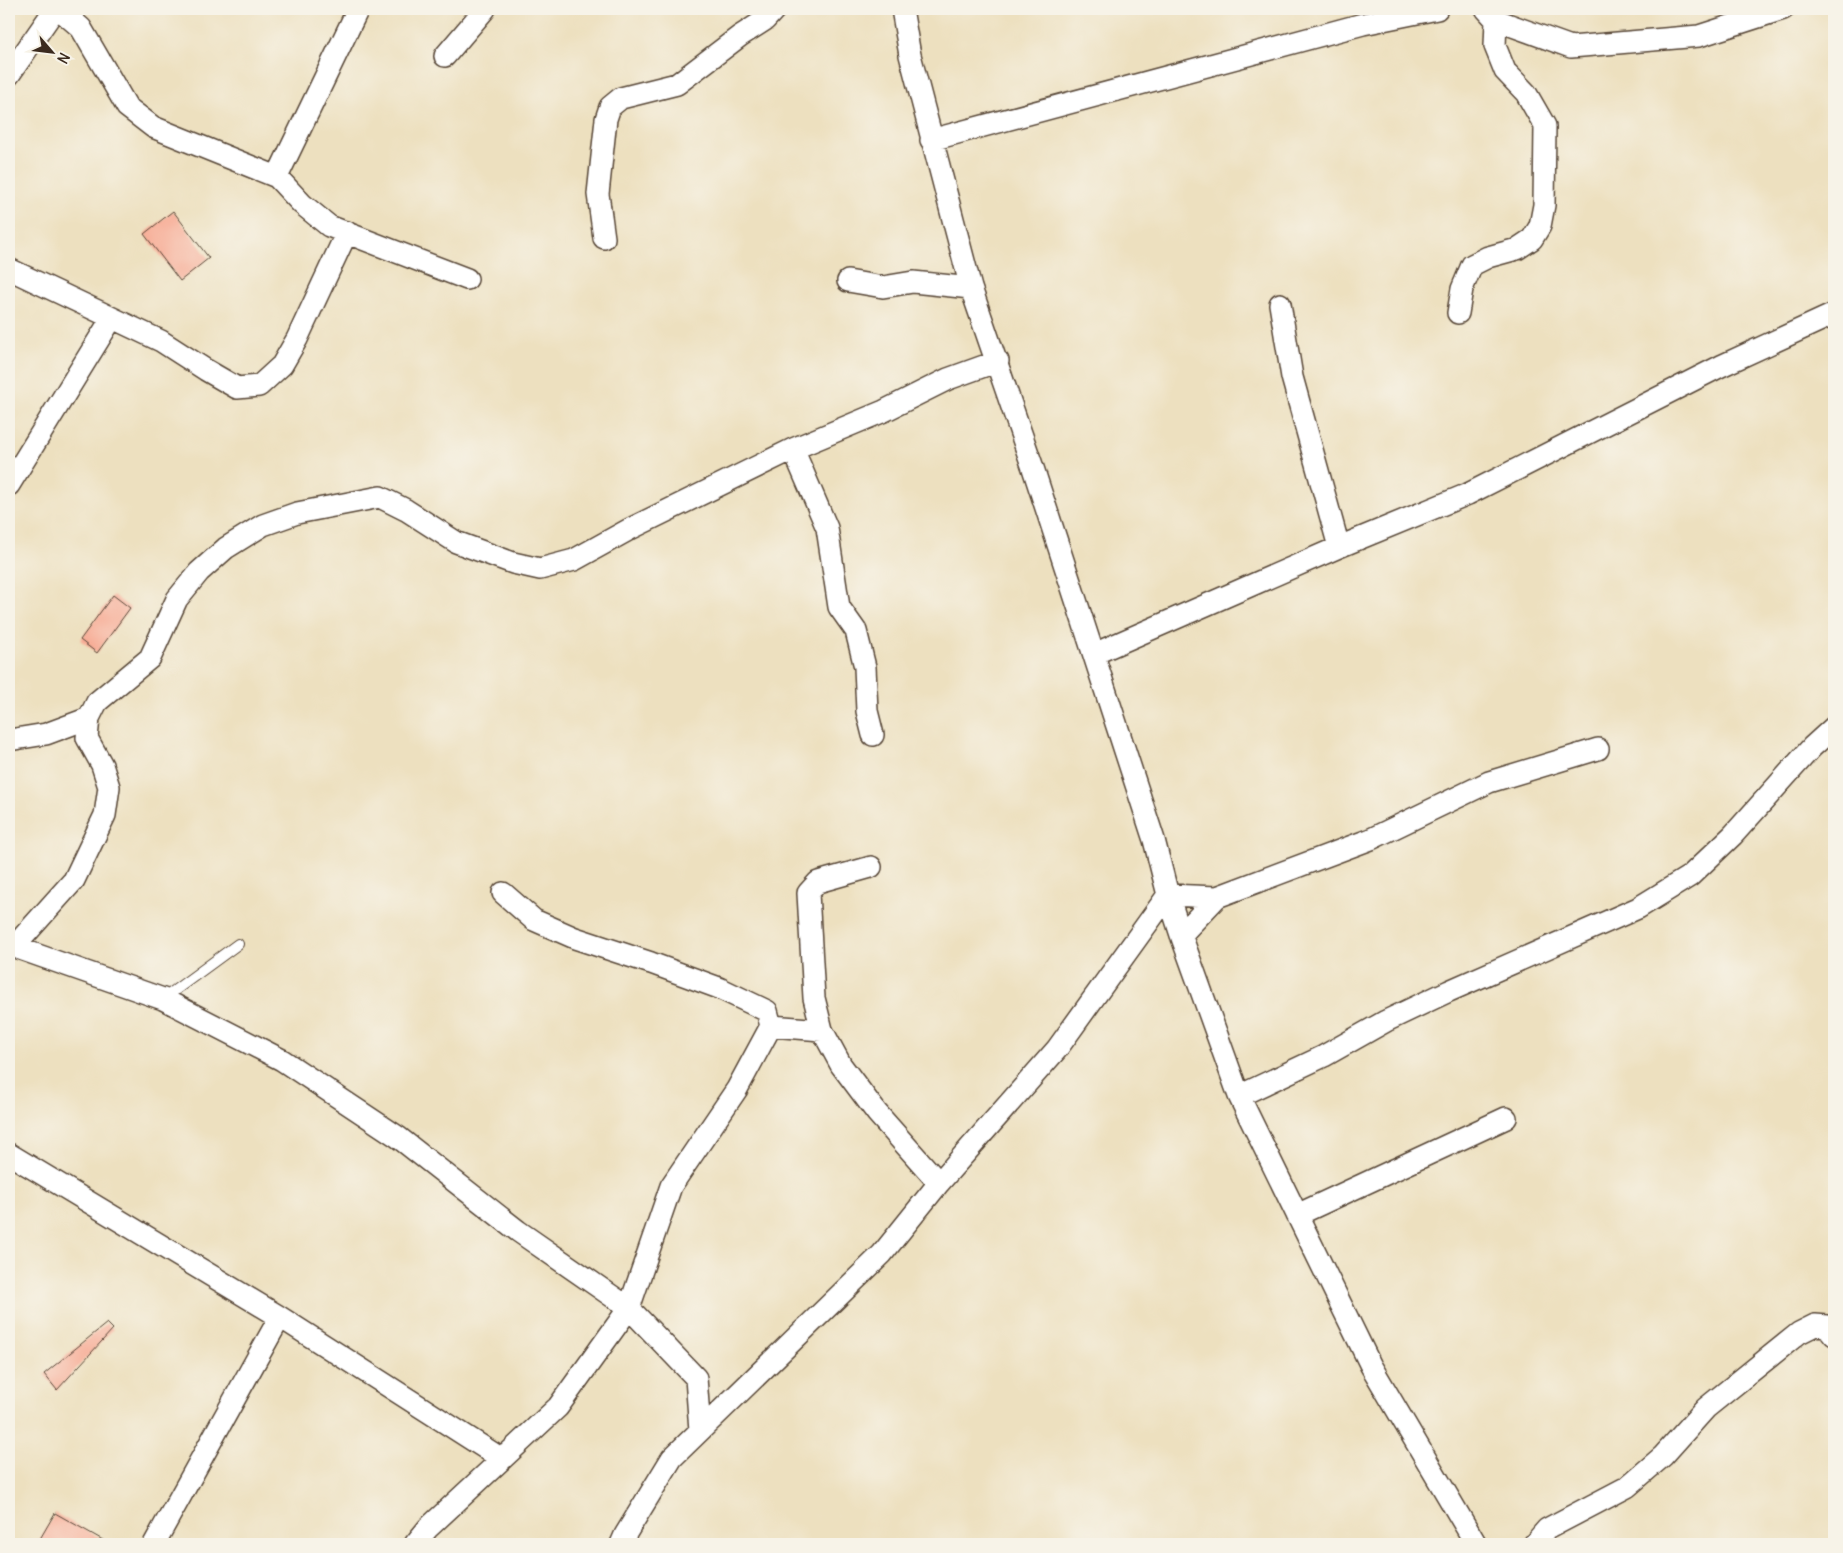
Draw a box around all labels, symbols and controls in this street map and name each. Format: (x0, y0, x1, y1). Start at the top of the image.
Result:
north arrow (28, 28, 78, 78)
text: N (53, 50, 74, 67)

